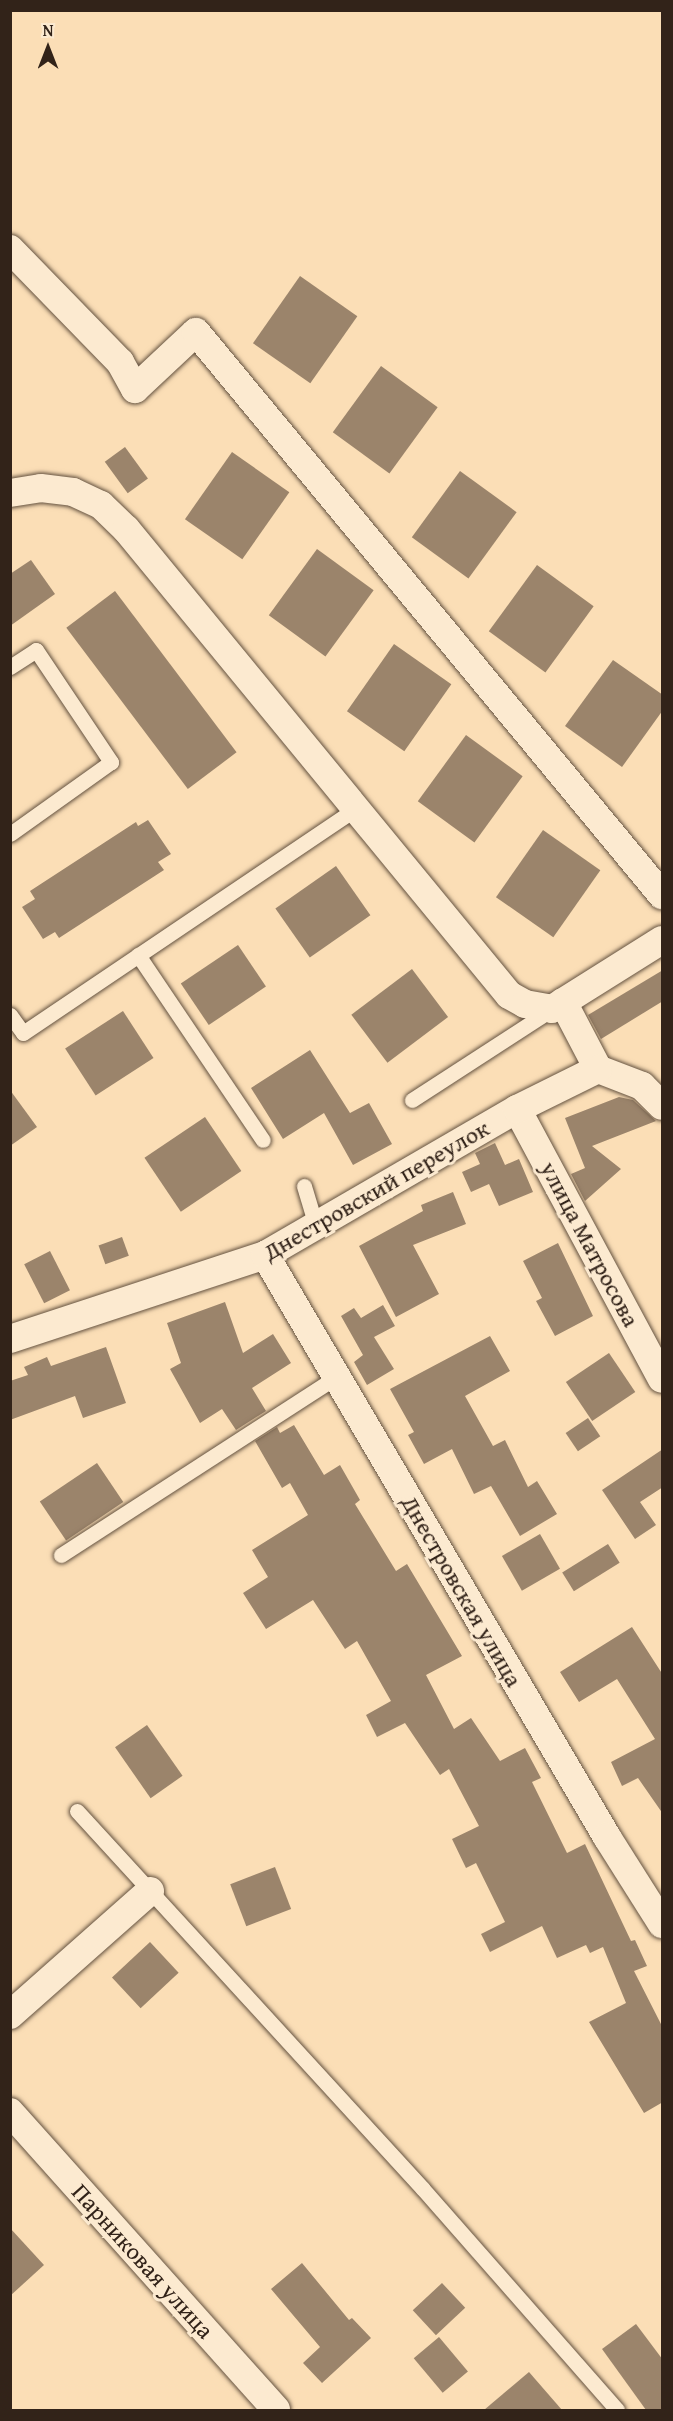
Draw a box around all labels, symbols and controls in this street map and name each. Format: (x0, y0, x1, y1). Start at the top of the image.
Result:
north arrow (18, 18, 78, 78)
text: N (43, 18, 53, 42)
street label: Днестровский переулок (258, 1114, 494, 1266)
street label: улица Матросова (534, 1156, 646, 1332)
street label: Днестровская улица (395, 1490, 529, 1692)
street label: Парниковая улица (66, 2178, 220, 2344)

